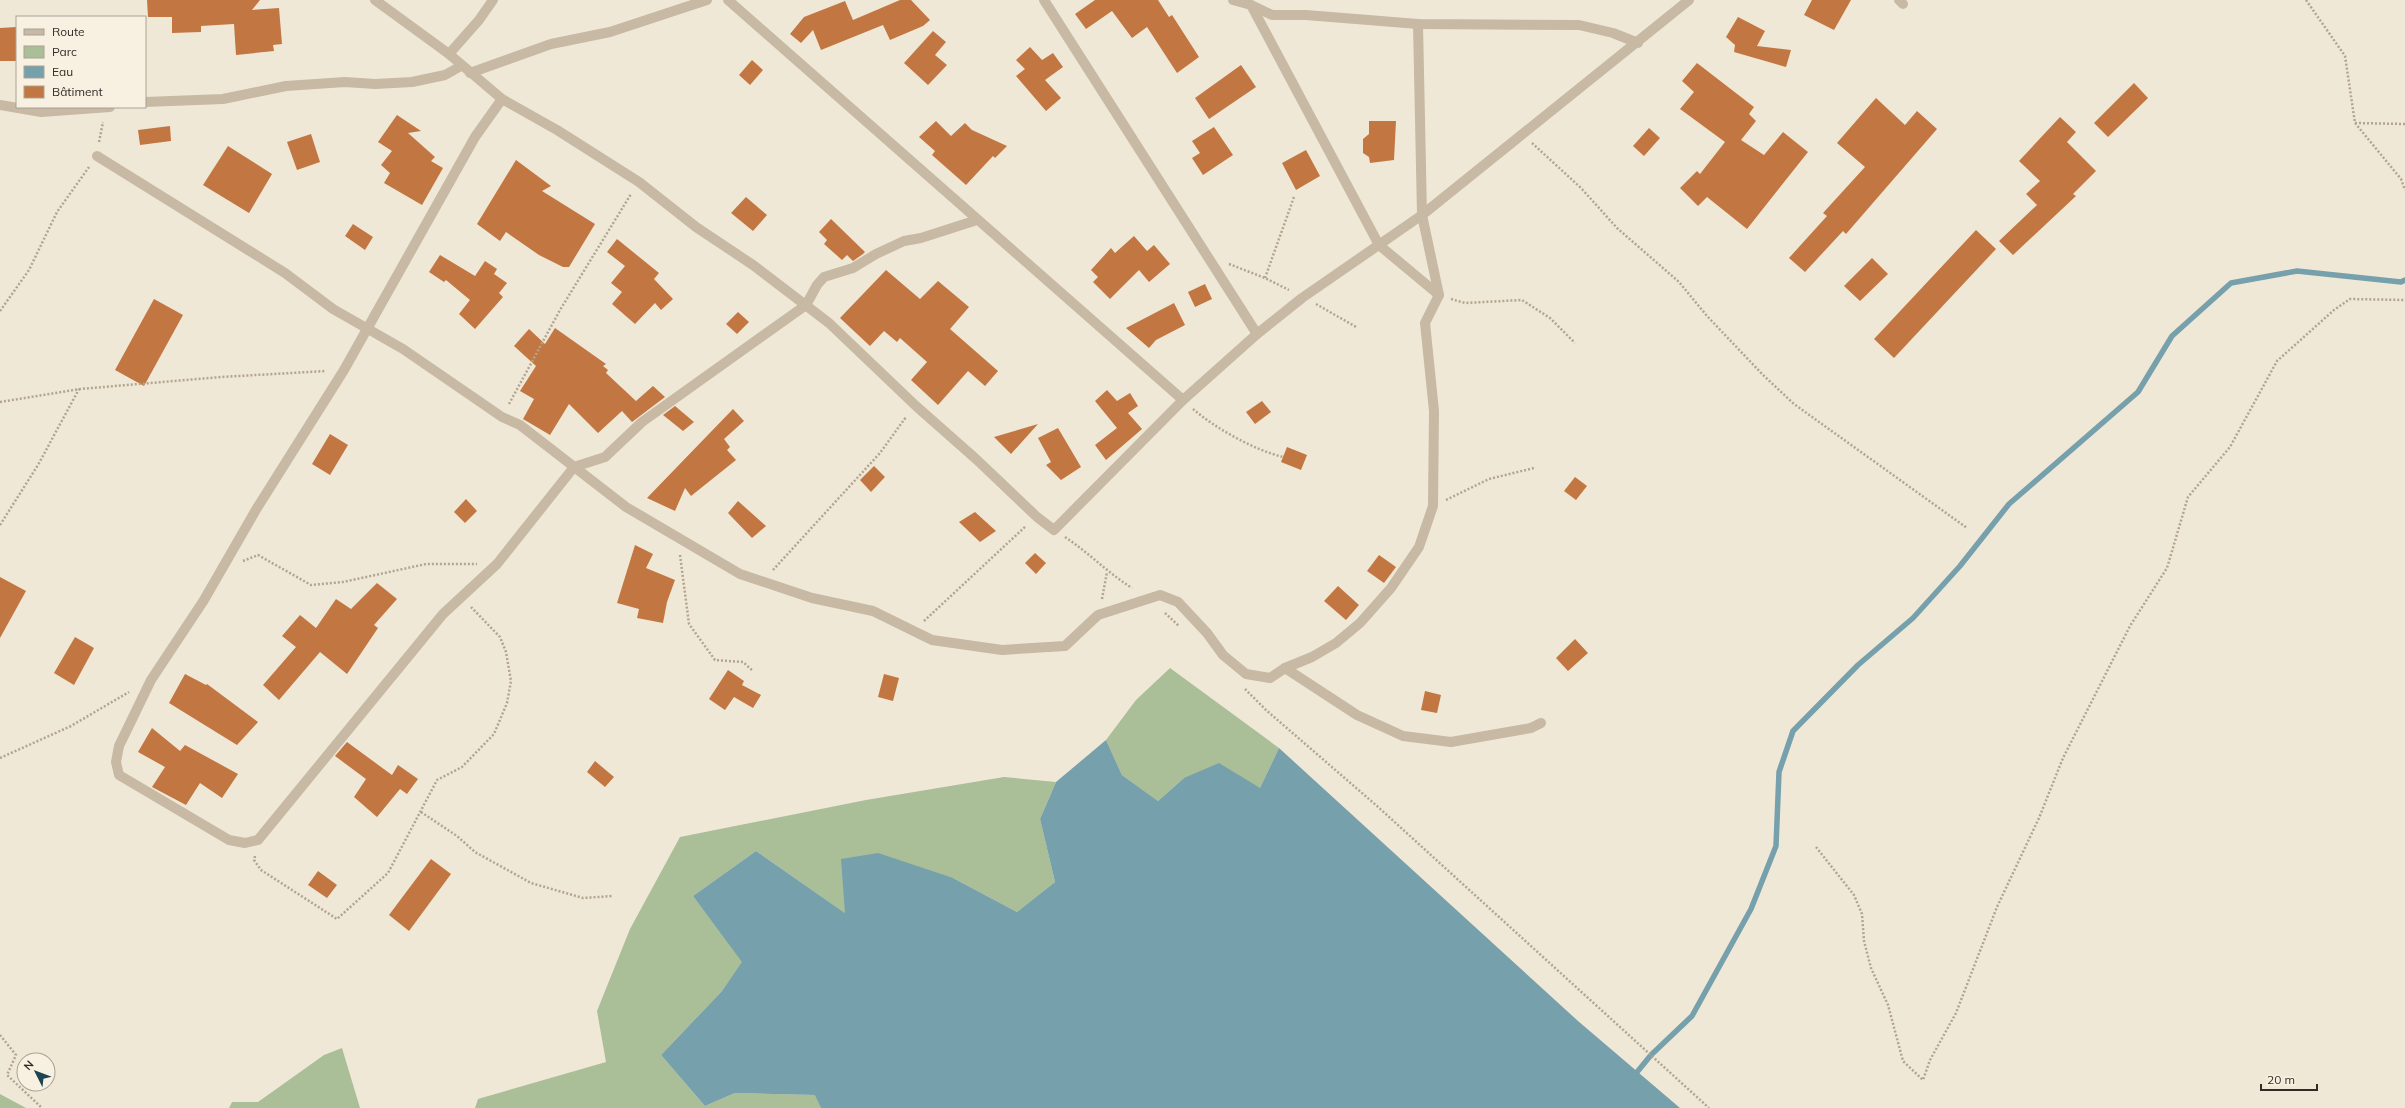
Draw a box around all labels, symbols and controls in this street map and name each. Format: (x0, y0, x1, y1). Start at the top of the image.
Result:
legend (16, 16, 146, 108)
text: Route (52, 24, 85, 39)
text: Parc (52, 44, 77, 59)
text: Eau (52, 64, 73, 79)
text: Bâtiment (52, 84, 103, 99)
north arrow (16, 1052, 56, 1092)
text: N (21, 1058, 37, 1073)
scale bar (2261, 1066, 2317, 1092)
text: 20 m (2267, 1072, 2295, 1087)

